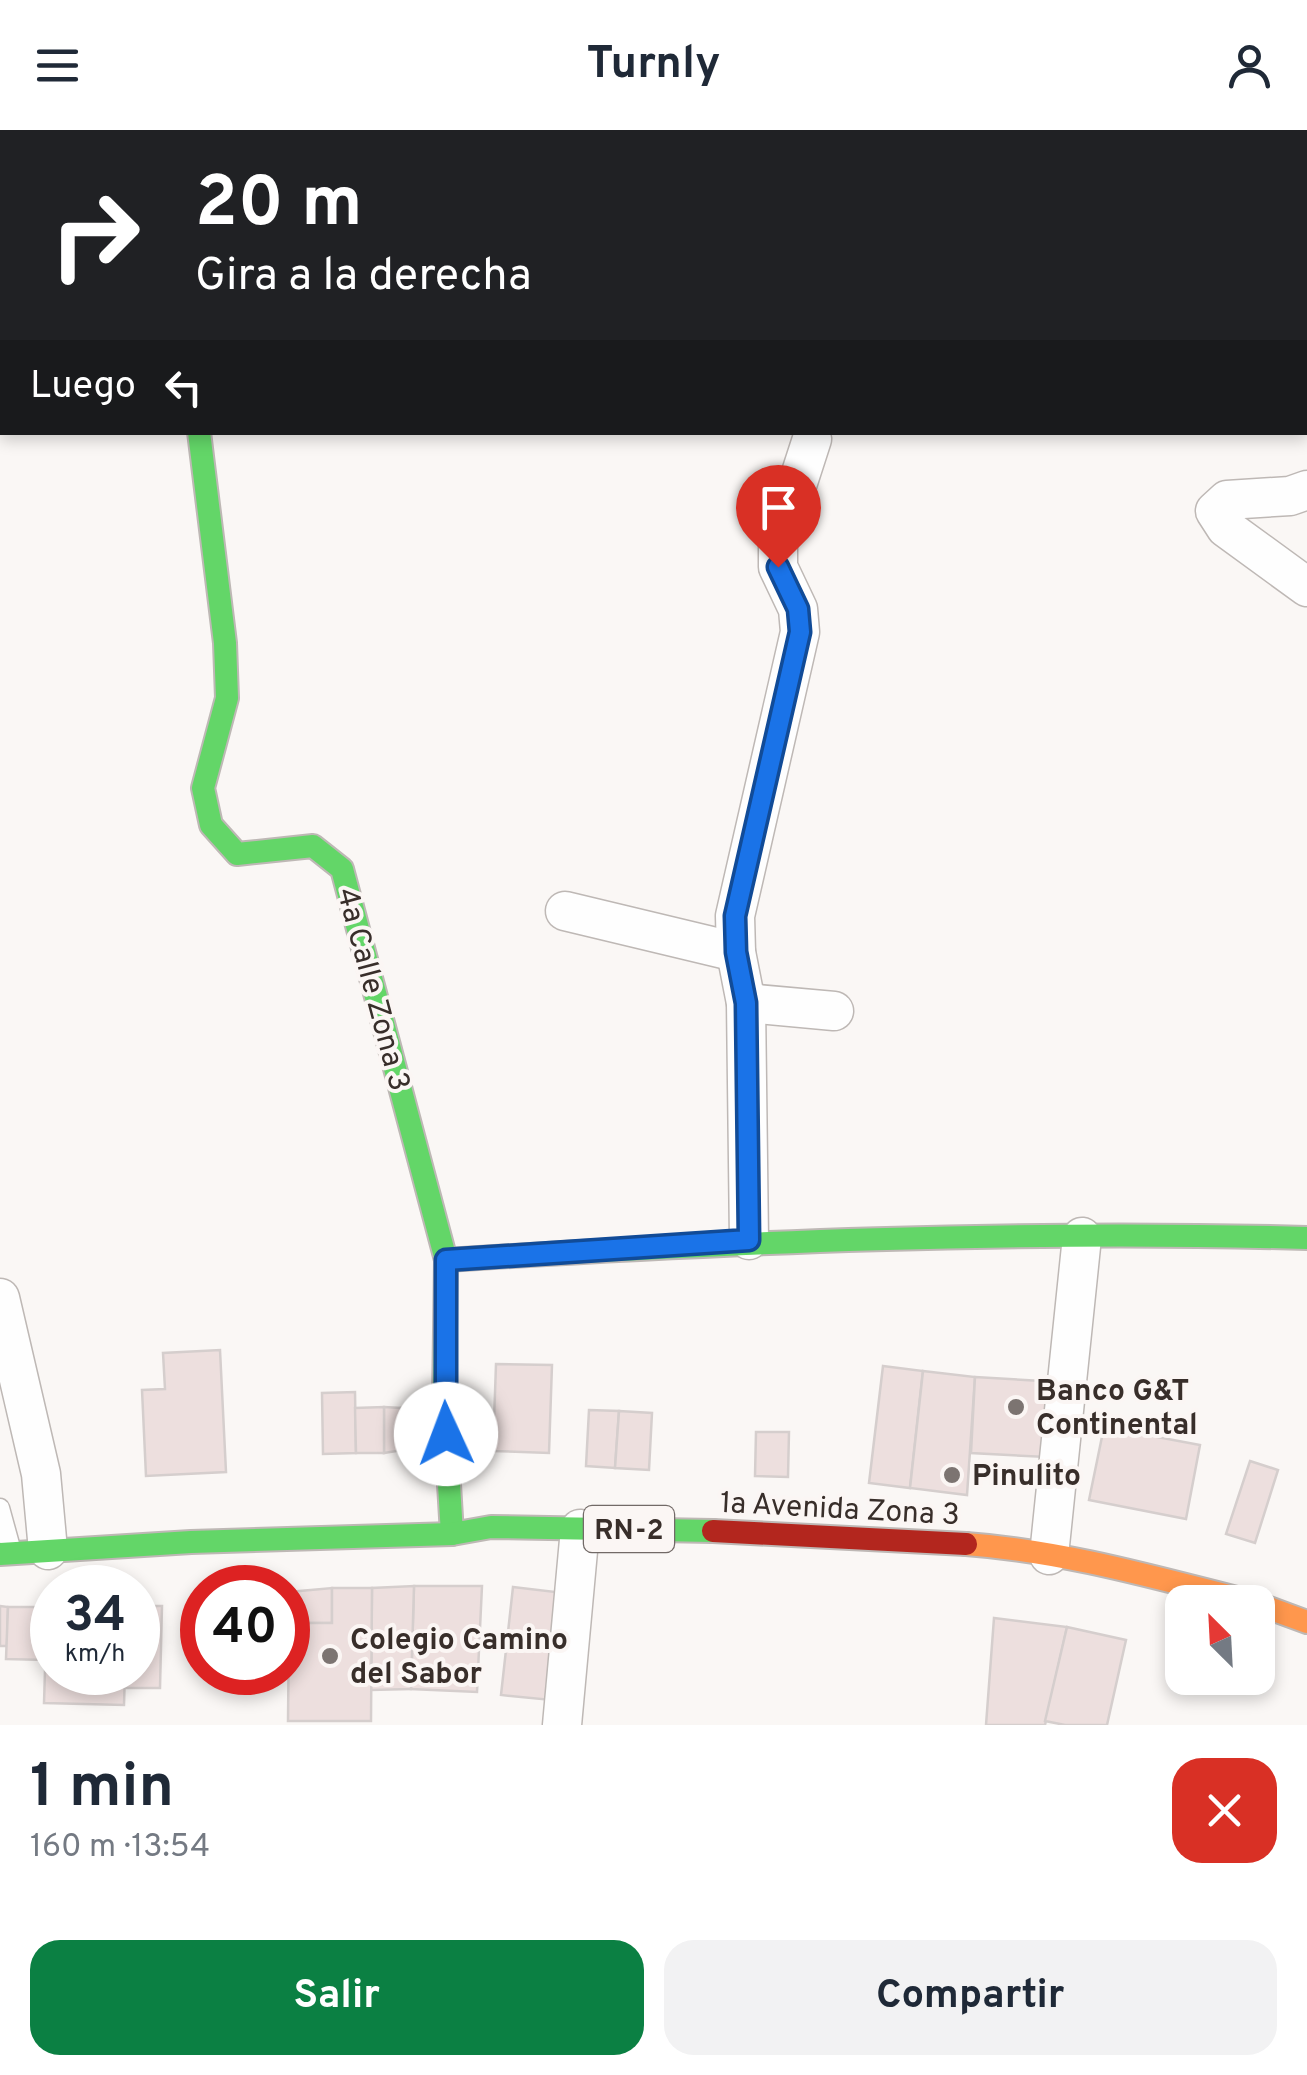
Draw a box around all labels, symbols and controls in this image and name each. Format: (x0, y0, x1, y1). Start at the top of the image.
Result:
text: Turnly (586, 37, 721, 94)
icon: menu (30, 38, 85, 93)
icon: person (1222, 38, 1277, 93)
text: 20 m (195, 162, 363, 251)
icon: right (30, 170, 160, 300)
text: Gira a la derecha (195, 249, 532, 306)
icon: left (156, 360, 211, 415)
text: Luego (30, 363, 136, 412)
pin (736, 465, 821, 568)
icon: arrive (751, 480, 806, 535)
street label: 4a Calle Zona 3 (327, 884, 416, 1095)
place label: Banco G&T Continental (1036, 1374, 1198, 1445)
position arrow (394, 1382, 498, 1486)
marker: Banco G&T Continental (1005, 1396, 1027, 1418)
place label: Pinulito (972, 1459, 1081, 1496)
marker: Pinulito (941, 1464, 963, 1486)
street label: 1a Avenida Zona 3 (719, 1486, 961, 1535)
road number: RN-2 (584, 1506, 674, 1552)
speed limit sign: 40 (180, 1565, 310, 1695)
north arrow (1165, 1585, 1275, 1695)
map controls (1165, 1585, 1275, 1695)
text: 34 (64, 1586, 126, 1649)
place label: Colegio Camino del Sabor (350, 1623, 568, 1694)
text: km/h (65, 1639, 125, 1671)
marker: Colegio Camino del Sabor (319, 1645, 341, 1667)
text: 1 min (30, 1752, 174, 1828)
button: close (1172, 1758, 1277, 1863)
text: 160 m · 13:54 (30, 1828, 210, 1868)
button: Salir (30, 1940, 644, 2055)
button: Compartir (664, 1940, 1277, 2055)

